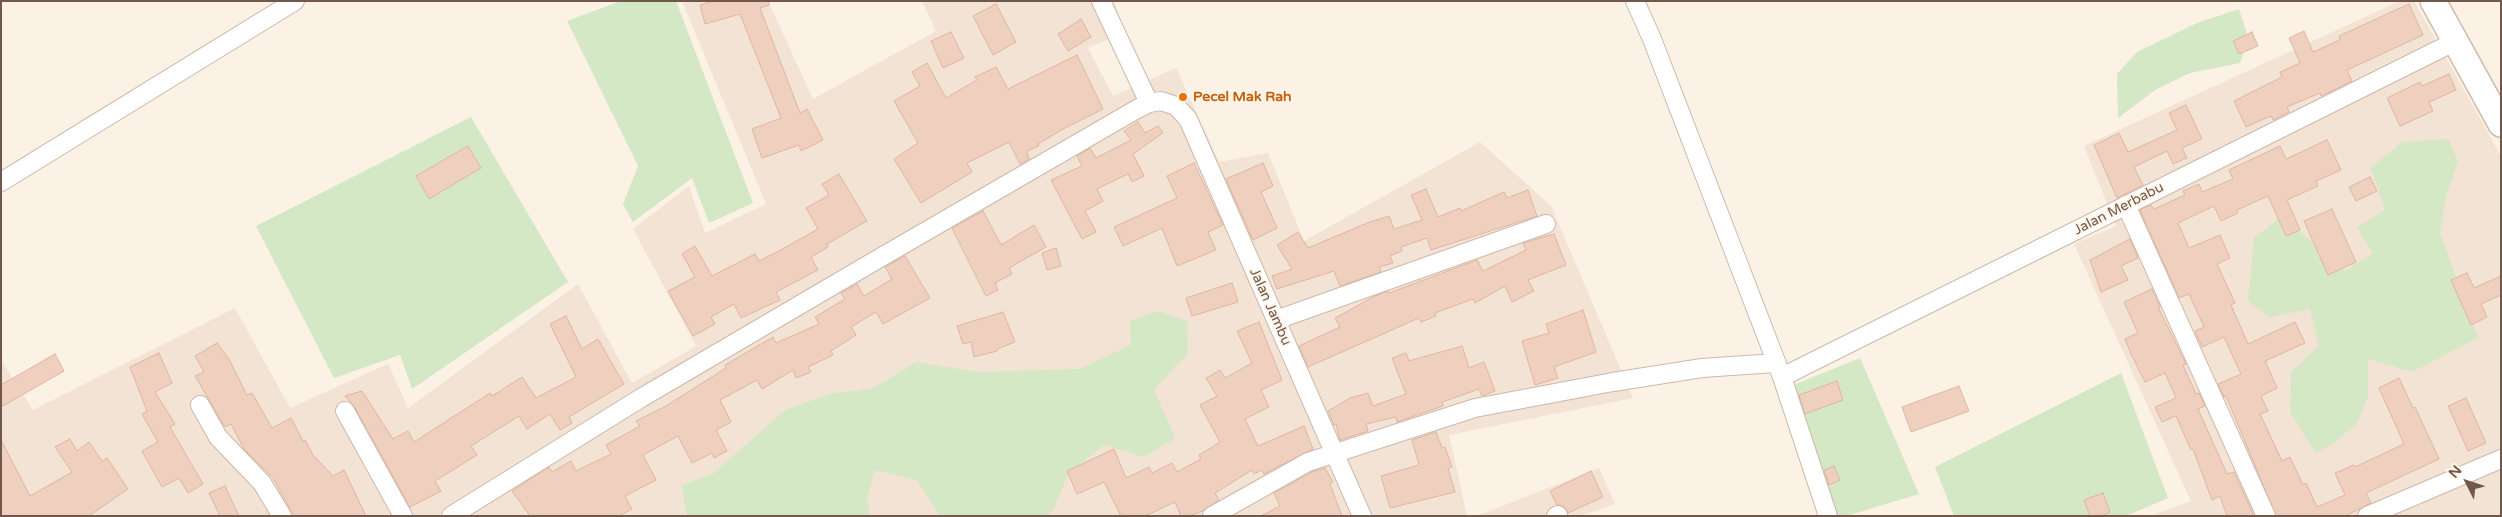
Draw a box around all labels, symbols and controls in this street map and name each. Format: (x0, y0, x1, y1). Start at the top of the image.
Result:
place label: Pecel Mak Rah (1193, 89, 1292, 105)
marker: Pecel Mak Rah (1177, 91, 1189, 103)
street label: Jalan Merbabu (2071, 179, 2167, 239)
street label: Jalan Jambu (1246, 266, 1294, 348)
north arrow (2442, 457, 2492, 507)
text: N (2445, 462, 2465, 482)

